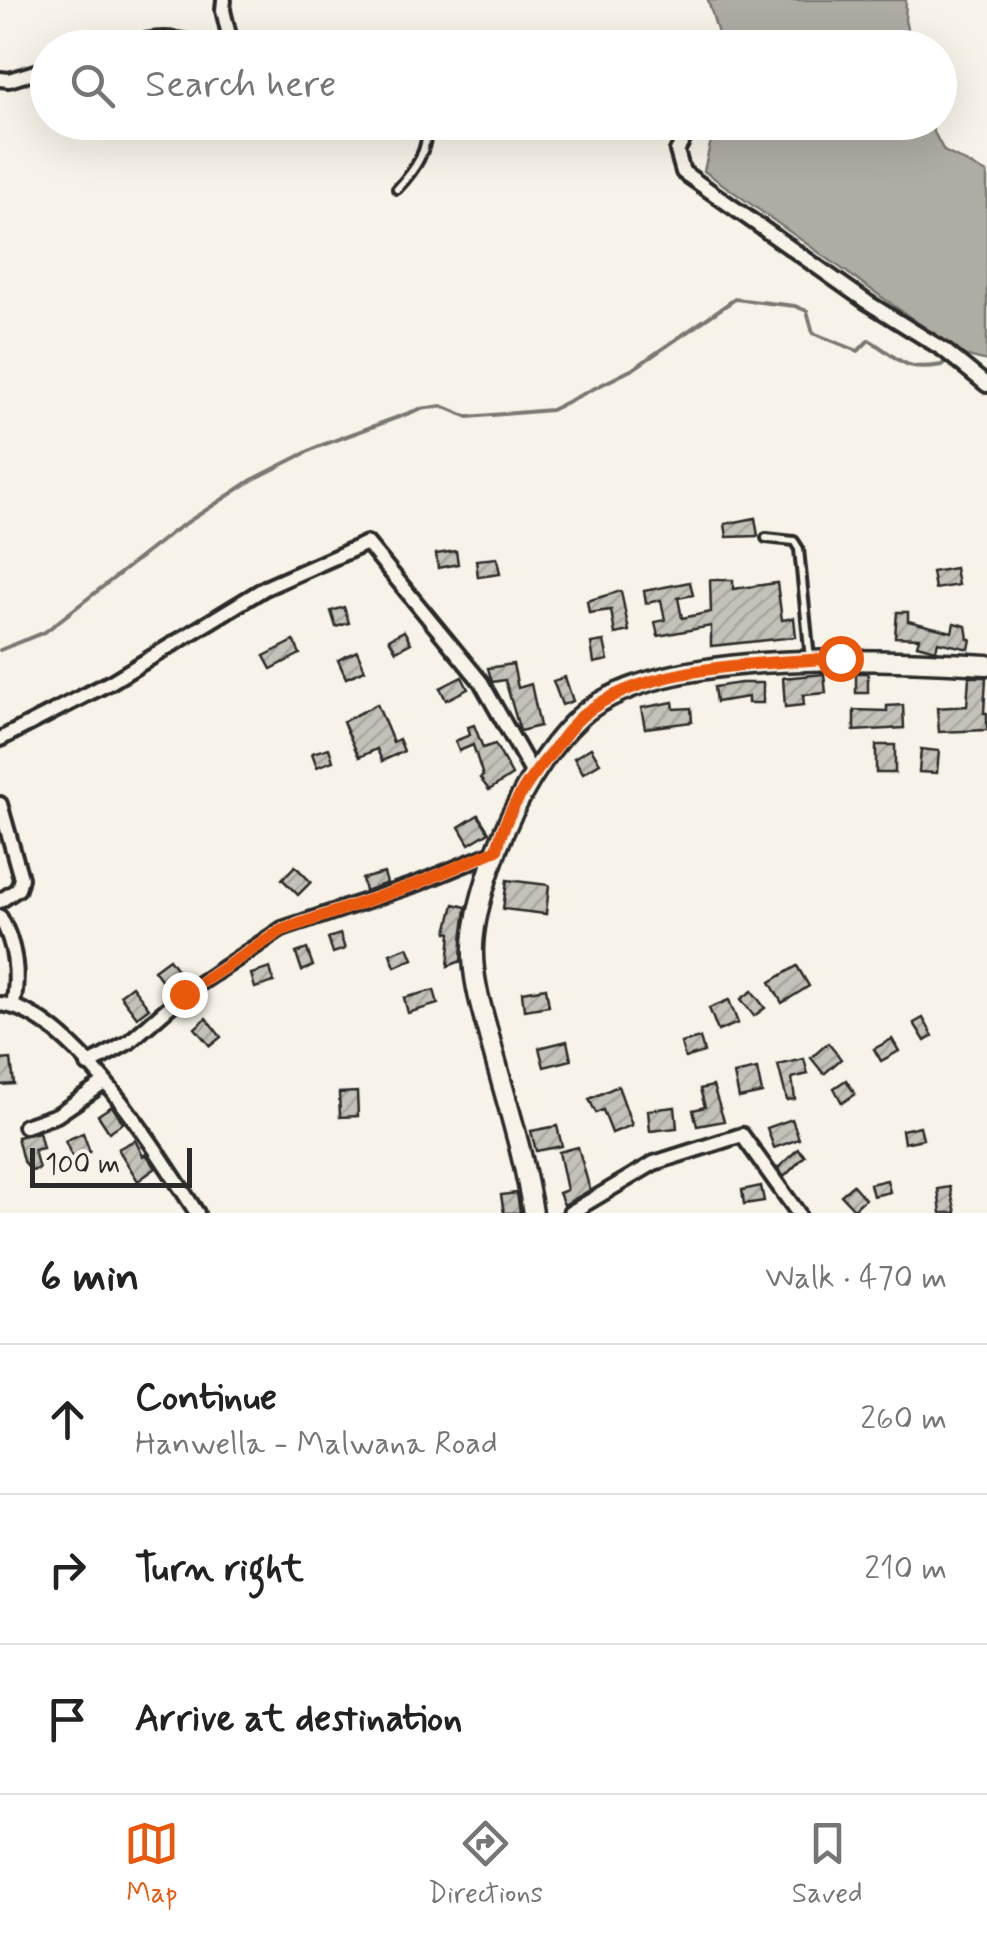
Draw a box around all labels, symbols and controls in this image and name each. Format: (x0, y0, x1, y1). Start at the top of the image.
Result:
search box (30, 30, 957, 140)
icon: search (65, 58, 120, 113)
text: Search here (145, 61, 336, 110)
route start (818, 636, 864, 682)
route end (162, 972, 208, 1018)
scale bar (30, 1143, 192, 1188)
text: 100 m (45, 1147, 120, 1184)
text: 6 min (40, 1251, 139, 1306)
text: Walk · 470 m (765, 1257, 947, 1299)
text: Continue (135, 1374, 277, 1423)
icon: ahead (40, 1392, 95, 1447)
text: 260 m (860, 1398, 947, 1440)
text: Hanwella - Malwana Road (135, 1423, 498, 1465)
icon: right (40, 1542, 95, 1597)
text: Turn right (135, 1545, 304, 1594)
text: 210 m (864, 1548, 947, 1590)
icon: arrive (40, 1692, 95, 1747)
text: Arrive at destination (135, 1695, 462, 1744)
tab: Map (124, 1816, 179, 1913)
tab: Directions (428, 1816, 543, 1913)
tab: Saved (792, 1816, 863, 1913)

